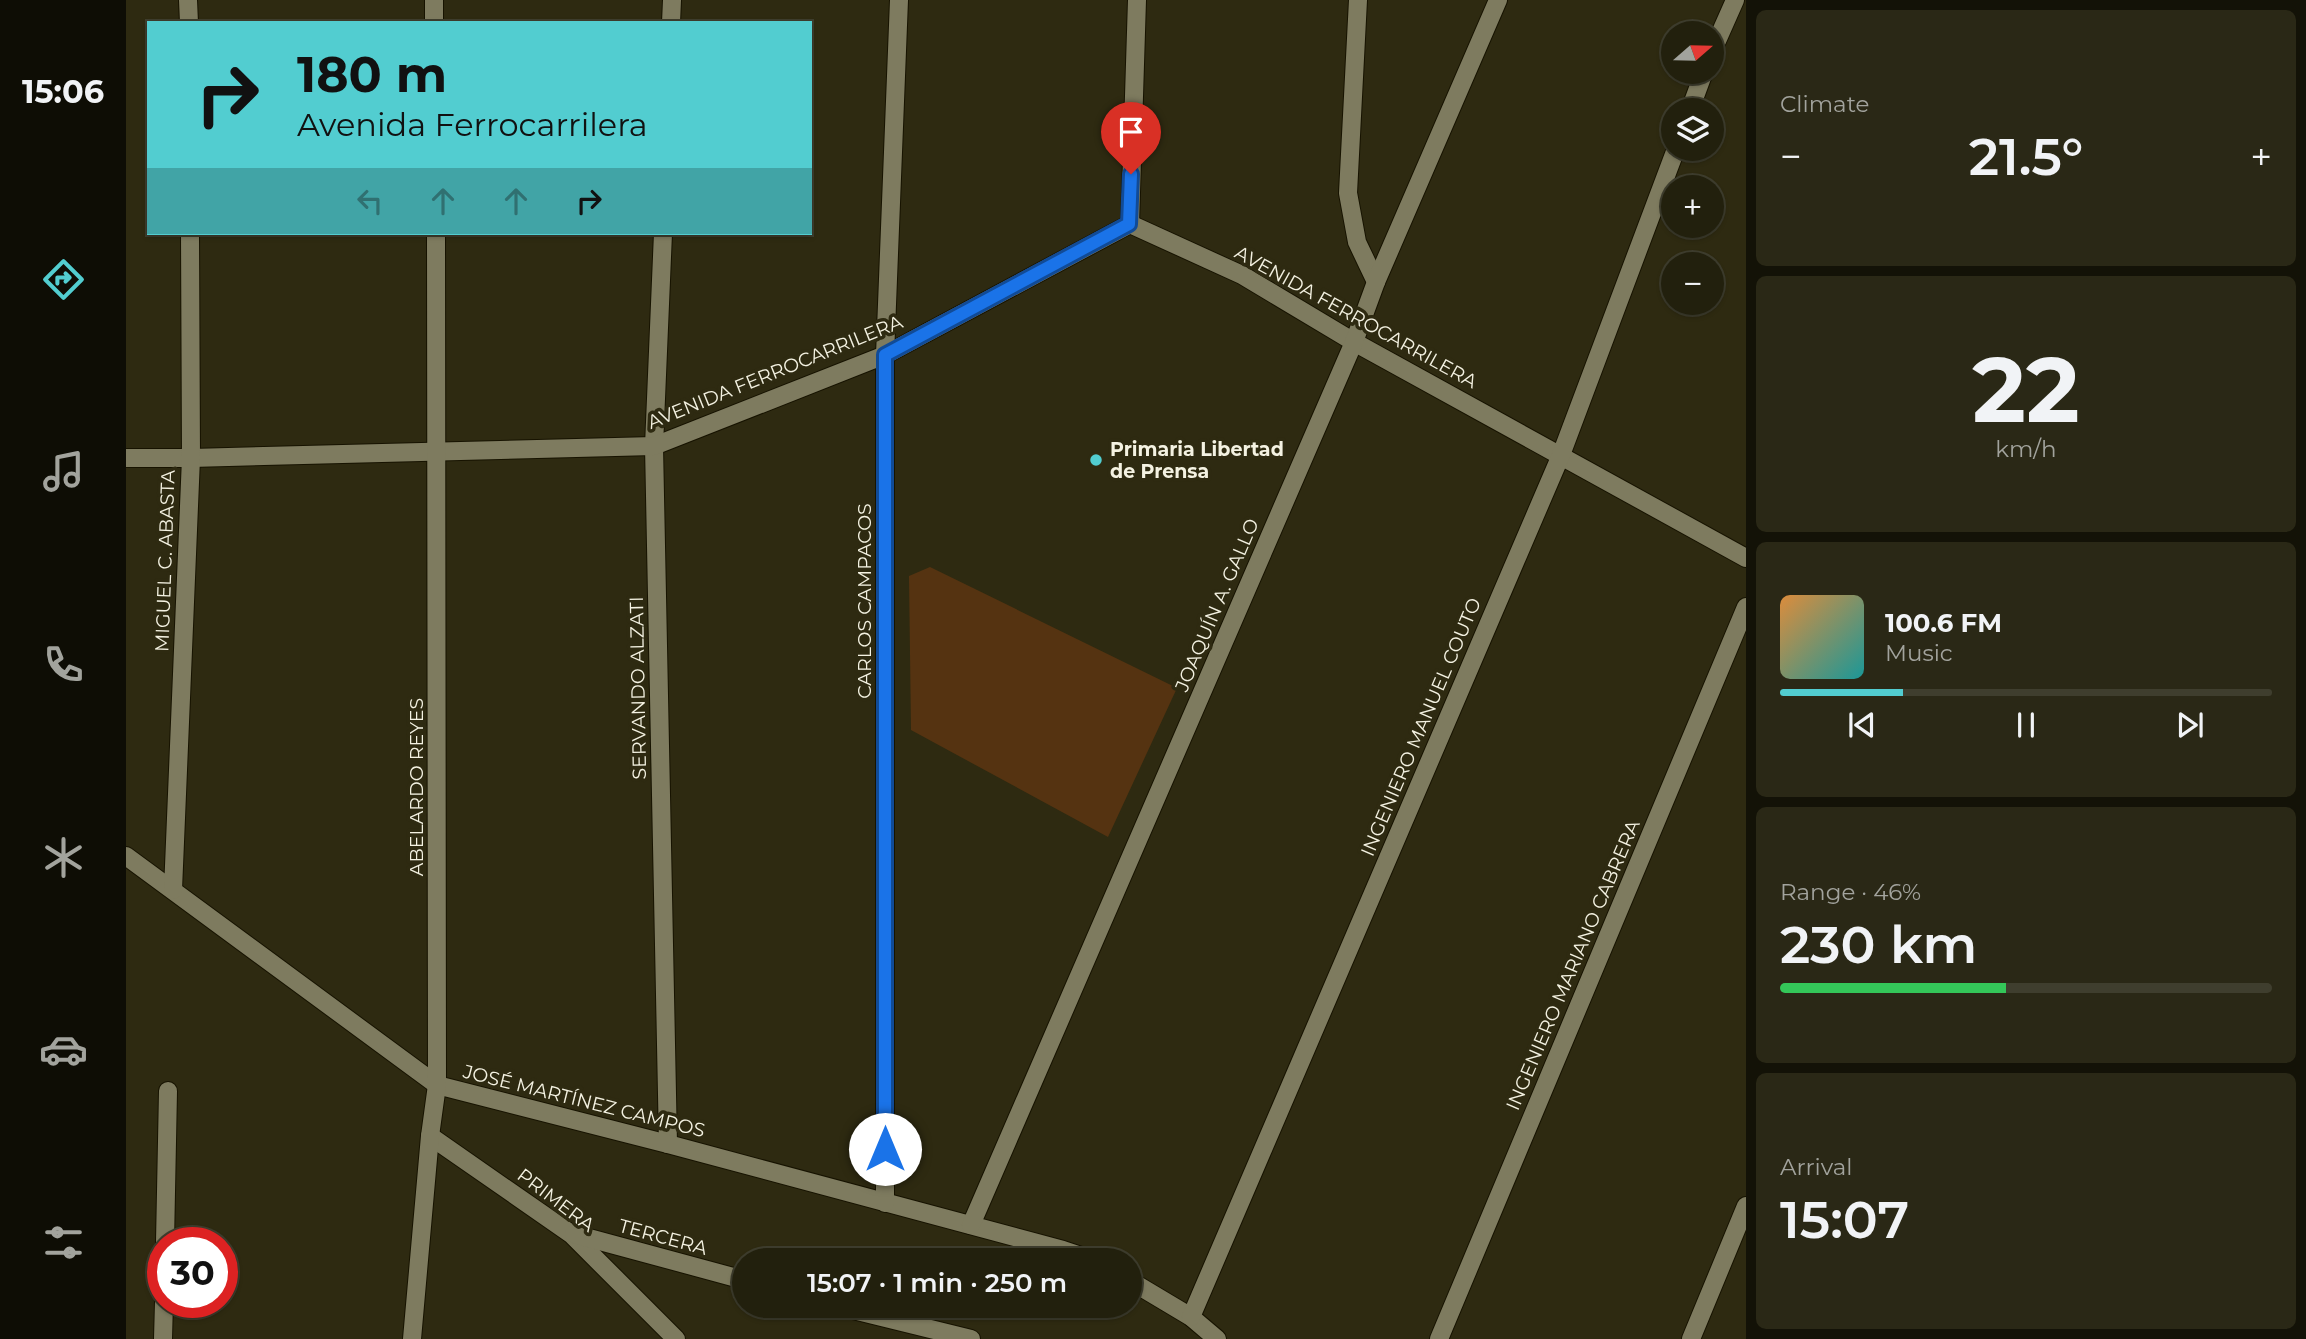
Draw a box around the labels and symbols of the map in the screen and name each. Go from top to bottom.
north arrow [1661,21,1724,84]
pin [1101,102,1161,174]
street label: AVENIDA FERROCARRILERA [1231,241,1481,393]
street label: AVENIDA FERROCARRILERA [644,310,906,434]
place label: Primaria Libertad de Prensa [1110,438,1284,483]
marker: Primaria Libertad de Prensa [1088,452,1104,468]
street label: MIGUEL C. ABASTA [150,469,180,652]
street label: CARLOS CAMPACOS [853,503,876,699]
street label: JOAQUÍN A. GALLO [1170,515,1264,696]
street label: INGENIERO MANUEL COUTO [1356,594,1486,860]
street label: SERVANDO ALZATI [625,596,651,780]
street label: ABELARDO REYES [405,698,428,876]
street label: INGENIERO MARIANO CABRERA [1501,816,1645,1114]
street label: JOSÉ MARTÍNEZ CAMPOS [460,1060,707,1142]
position arrow [848,1112,922,1186]
street label: PRIMERA [513,1163,600,1237]
street label: TERCERA [616,1214,710,1260]
speed limit sign: 30 [147,1227,238,1318]

